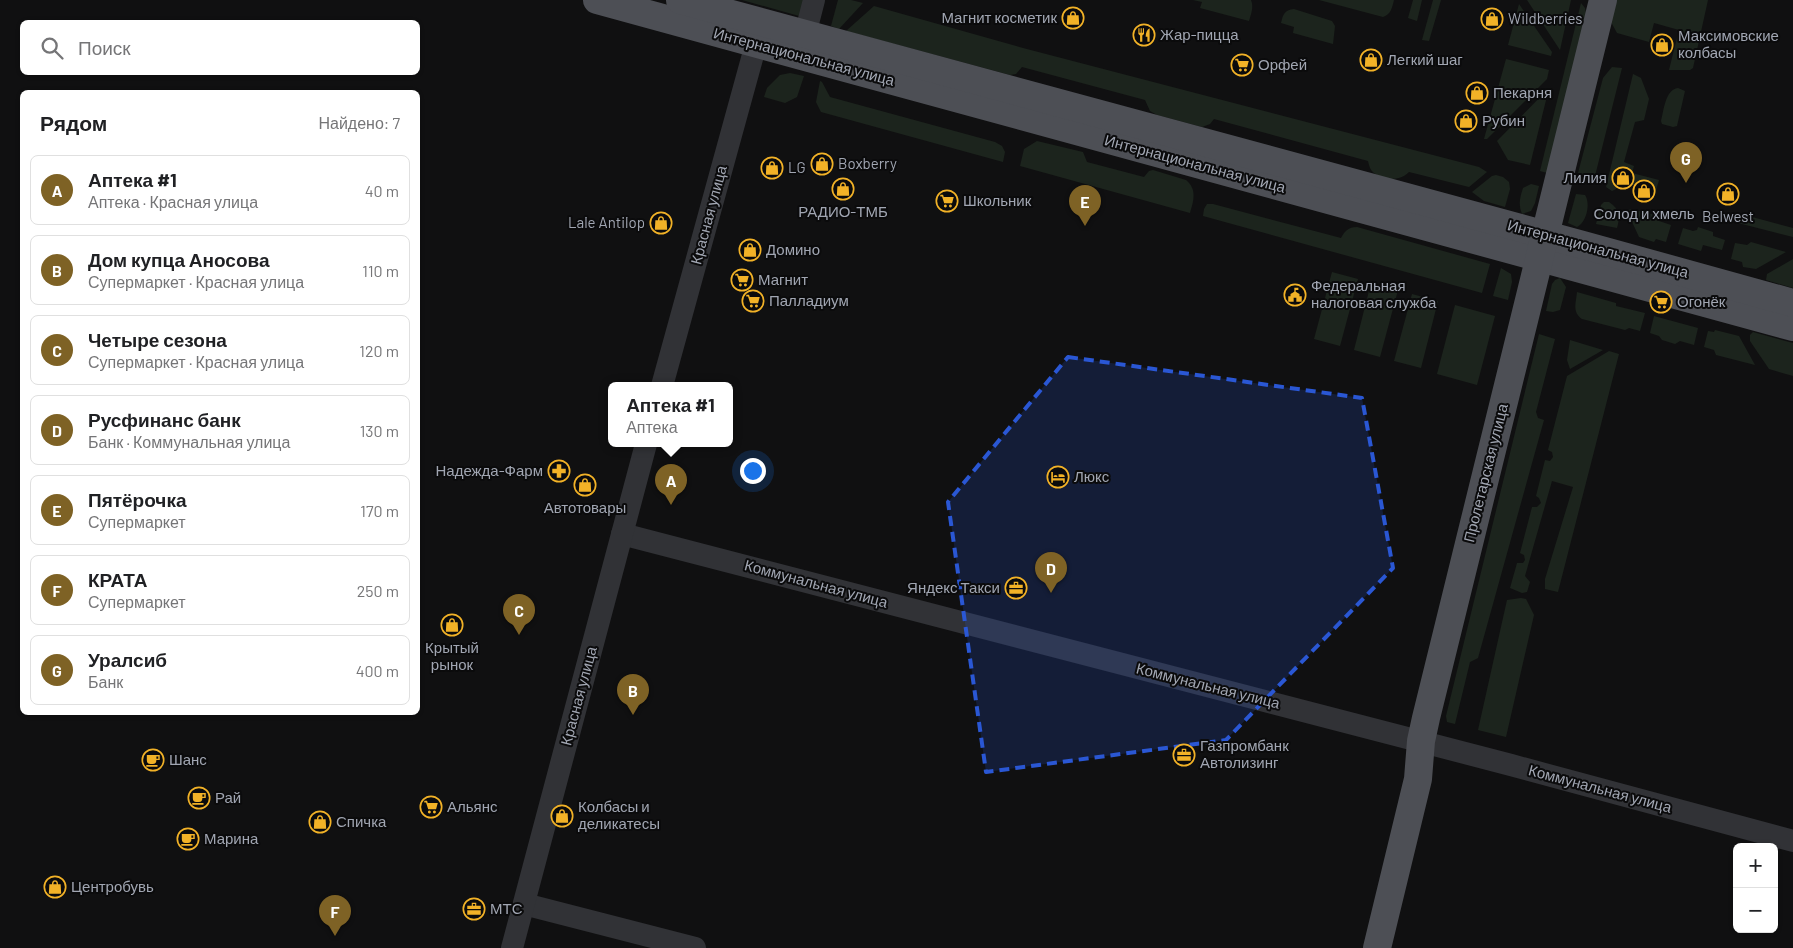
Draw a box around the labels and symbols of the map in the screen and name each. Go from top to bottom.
shop icon: Магнит косметик [1061,6,1085,30]
shop icon: Wildberries [1480,7,1504,31]
place label: Магнит косметик [941,8,1057,26]
place label: Wildberries [1508,9,1583,27]
street label: Интернациональная улица [712,23,897,89]
restaurant icon: Жар-пицца [1132,23,1156,47]
place label: Жар-пицца [1160,25,1239,43]
place label: Максимовские колбасы [1678,26,1779,61]
shop icon: Максимовские колбасы [1650,33,1674,57]
shop icon: Легкий шаг [1359,48,1383,72]
place label: Легкий шаг [1387,50,1463,68]
supermarket icon: Орфей [1230,53,1254,77]
place label: Орфей [1258,55,1307,73]
shop icon: Пекарня [1465,81,1489,105]
place label: Пекарня [1493,83,1552,101]
shop icon: Рубин [1454,109,1478,133]
place label: Рубин [1482,111,1525,129]
street label: Интернациональная улица [1103,130,1288,196]
pin: G [1670,142,1702,183]
shop icon: Boxberry [810,152,834,176]
place label: Boxberry [838,154,897,172]
shop icon: LG [760,156,784,180]
place label: LG [788,158,806,176]
street label: Красная улица [686,163,730,266]
shop icon: Лилия [1611,166,1635,190]
place label: Лилия [1564,168,1607,186]
shop icon: РАДИО-ТМБ [831,177,855,201]
shop icon: Солод и хмель [1632,179,1656,203]
shop icon: Belwest [1716,182,1740,206]
pin: E [1069,185,1101,226]
supermarket icon: Школьник [935,189,959,213]
place label: Школьник [963,191,1032,209]
place label: РАДИО-ТМБ [798,202,888,220]
place label: Солод и хмель [1593,204,1695,222]
place label: Belwest [1702,207,1754,225]
shop icon: Lale Antilop [649,211,673,235]
place label: Lale Antilop [568,213,645,231]
street label: Интернациональная улица [1506,215,1691,281]
shop icon: Домино [738,238,762,262]
place label: Домино [766,240,820,258]
supermarket icon: Магнит [730,268,754,292]
place label: Магнит [758,270,808,288]
place label: Федеральная налоговая служба [1311,276,1437,311]
public building icon: Федеральная налоговая служба [1283,283,1307,307]
supermarket icon: Палладиум [741,289,765,313]
supermarket icon: Огонёк [1649,290,1673,314]
place label: Палладиум [769,291,849,309]
place label: Огонёк [1677,292,1726,310]
street label: Пролетарская улица [1459,401,1511,544]
your location [740,458,766,484]
pharmacy icon: Надежда-Фарм [547,459,571,483]
place label: Надежда-Фарм [435,461,543,479]
pin: A [655,464,687,505]
hotel icon: Люкс [1046,465,1070,489]
place label: Люкс [1074,467,1110,485]
shop icon: Автотовары [573,473,597,497]
place label: Автотовары [544,498,626,516]
pin: D [1035,552,1067,593]
street label: Коммунальная улица [743,555,890,611]
office icon: Яндекс Такси [1004,576,1028,600]
place label: Яндекс Такси [907,578,1000,596]
pin: C [503,594,535,635]
shop icon: Крытый рынок [440,613,464,637]
place label: Крытый рынок [425,638,479,673]
street label: Красная улица [556,644,600,747]
street label: Коммунальная улица [1134,658,1283,712]
pin: B [617,674,649,715]
place label: Газпромбанк Автолизинг [1200,736,1289,771]
office icon: Газпромбанк Автолизинг [1172,743,1196,767]
cafe icon: Шанс [141,748,165,772]
place label: Шанс [169,750,207,768]
street label: Коммунальная улица [1527,760,1674,816]
cafe icon: Рай [187,786,211,810]
place label: Рай [215,788,241,806]
supermarket icon: Альянс [419,795,443,819]
place label: Альянс [447,797,498,815]
place label: Колбасы и деликатесы [578,797,660,832]
shop icon: Колбасы и деликатесы [550,804,574,828]
shop icon: Спичка [308,810,332,834]
place label: Спичка [336,812,387,830]
cafe icon: Марина [176,827,200,851]
place label: Марина [204,829,259,847]
shop icon: Центробувь [43,875,67,899]
place label: Центробувь [71,877,154,895]
pin: F [319,895,351,936]
office icon: МТС [462,897,486,921]
place label: МТС [490,899,523,917]

